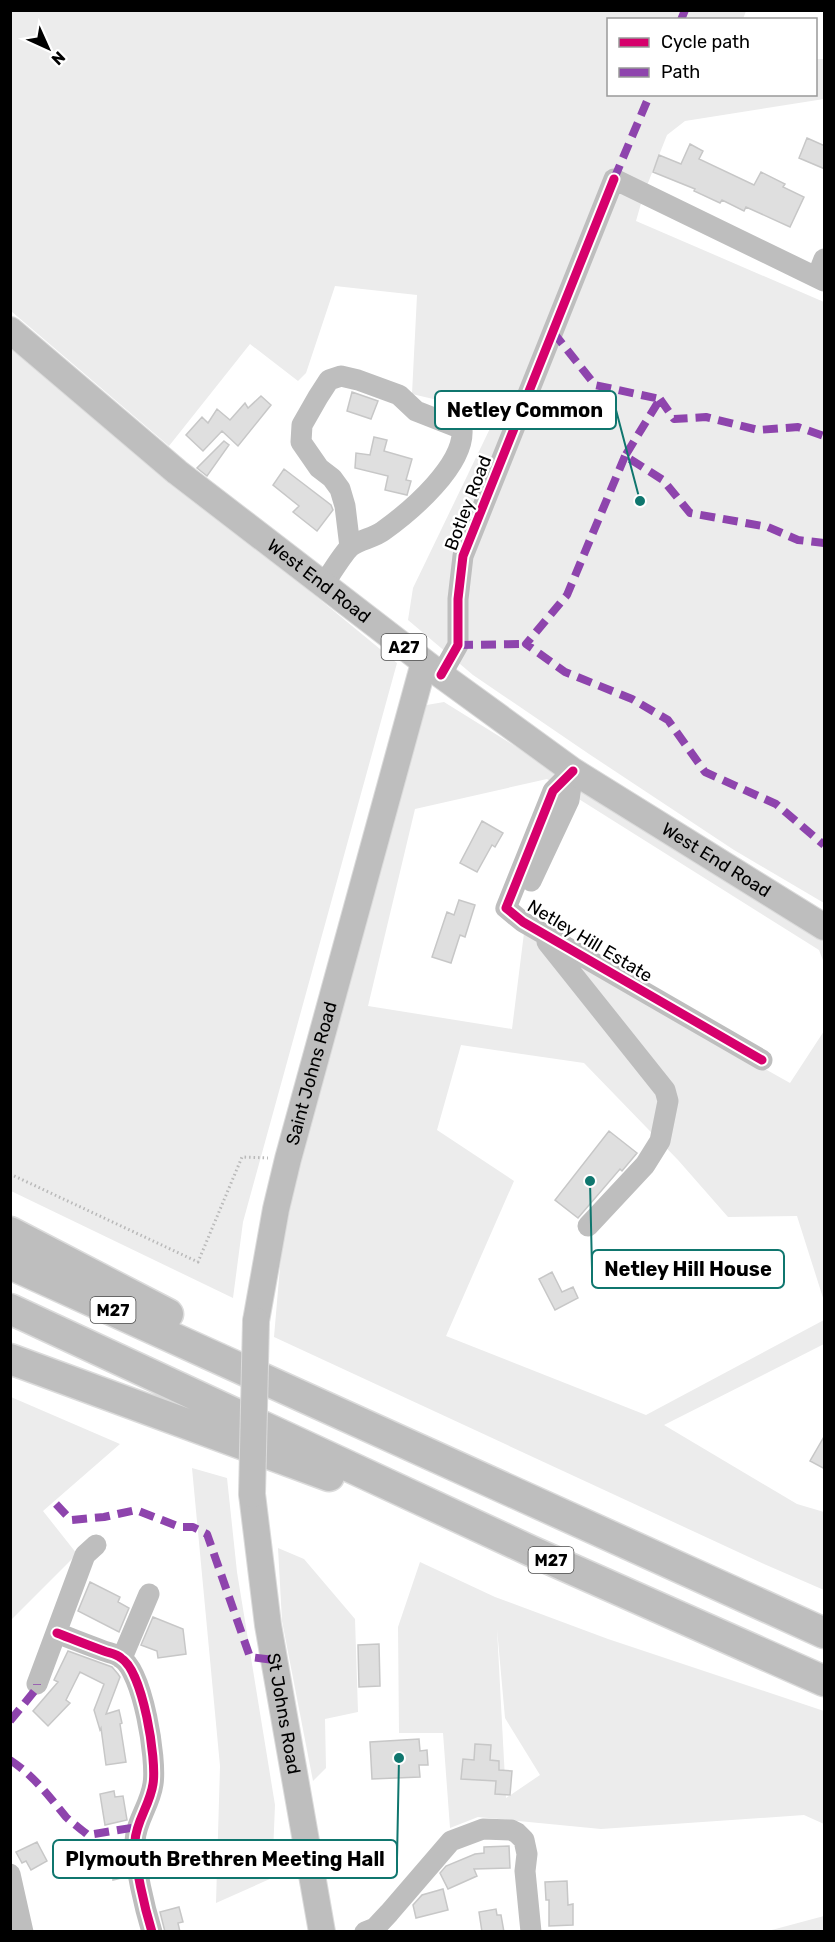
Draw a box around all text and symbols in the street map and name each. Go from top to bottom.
north arrow [18,18,78,78]
legend [607,18,817,96]
text: Cycle path [661,31,750,53]
text: N [47,47,69,69]
text: Path [661,61,700,83]
callout: Netley Common [435,391,616,429]
text: Netley Common [447,398,603,422]
street label: Botley Road [440,452,496,554]
street label: West End Road [263,534,375,628]
road number: A27 [382,634,426,660]
street label: West End Road [657,818,775,902]
street label: Netley Hill Estate [523,895,657,987]
street label: Saint Johns Road [281,999,342,1147]
callout: Netley Hill House [592,1250,784,1288]
text: Netley Hill House [604,1257,772,1281]
road number: M27 [90,1297,136,1323]
road number: M27 [528,1547,574,1573]
street label: St Johns Road [262,1651,305,1776]
callout: Plymouth Brethren Meeting Hall [53,1840,397,1878]
text: Plymouth Brethren Meeting Hall [65,1847,385,1871]

